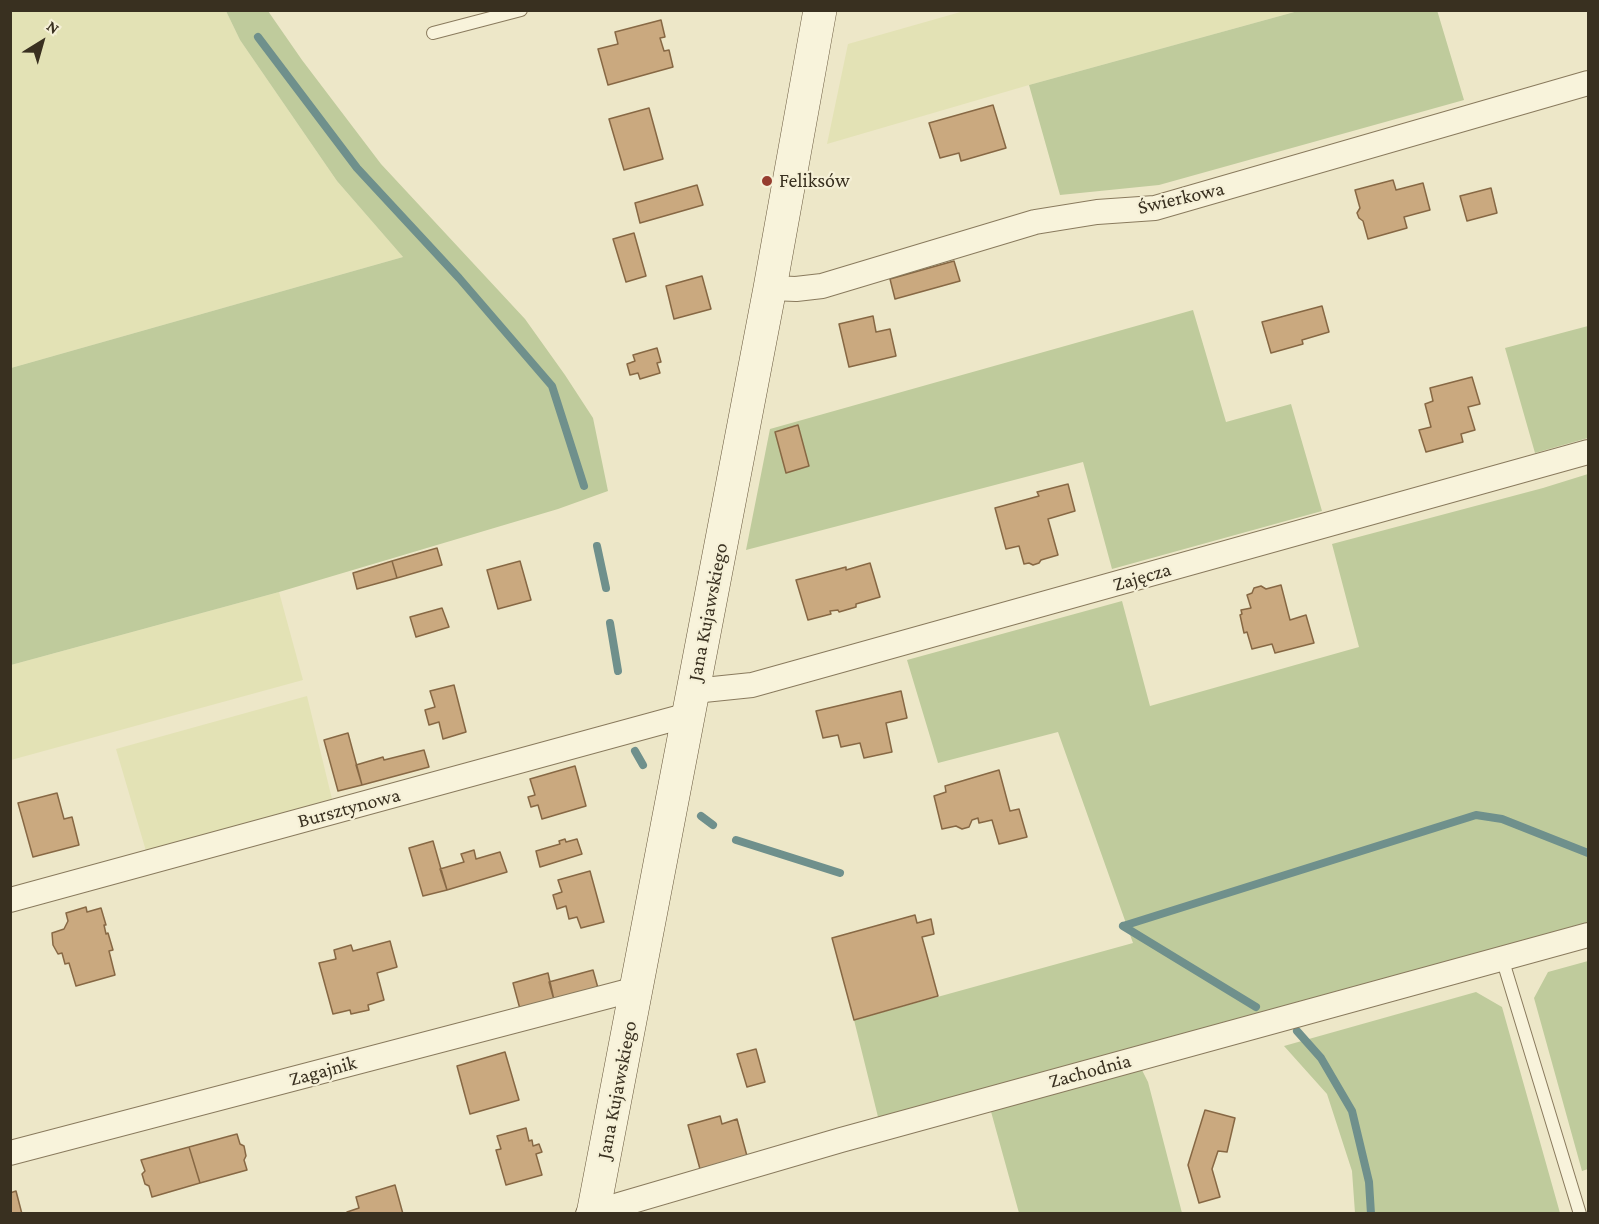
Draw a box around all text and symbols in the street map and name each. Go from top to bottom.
north arrow [12,12,72,72]
text: N [44,17,63,37]
place label: Feliksów [779,169,850,193]
marker: Feliksów [760,174,774,188]
street label: Świerkowa [1135,176,1227,220]
street label: Jana Kujawskiego [683,541,733,683]
street label: Zajęcza [1110,557,1174,597]
street label: Bursztynowa [295,783,403,833]
street label: Jana Kujawskiego [592,1019,642,1161]
street label: Zachodnia [1046,1049,1134,1093]
street label: Zagajnik [287,1050,359,1092]

